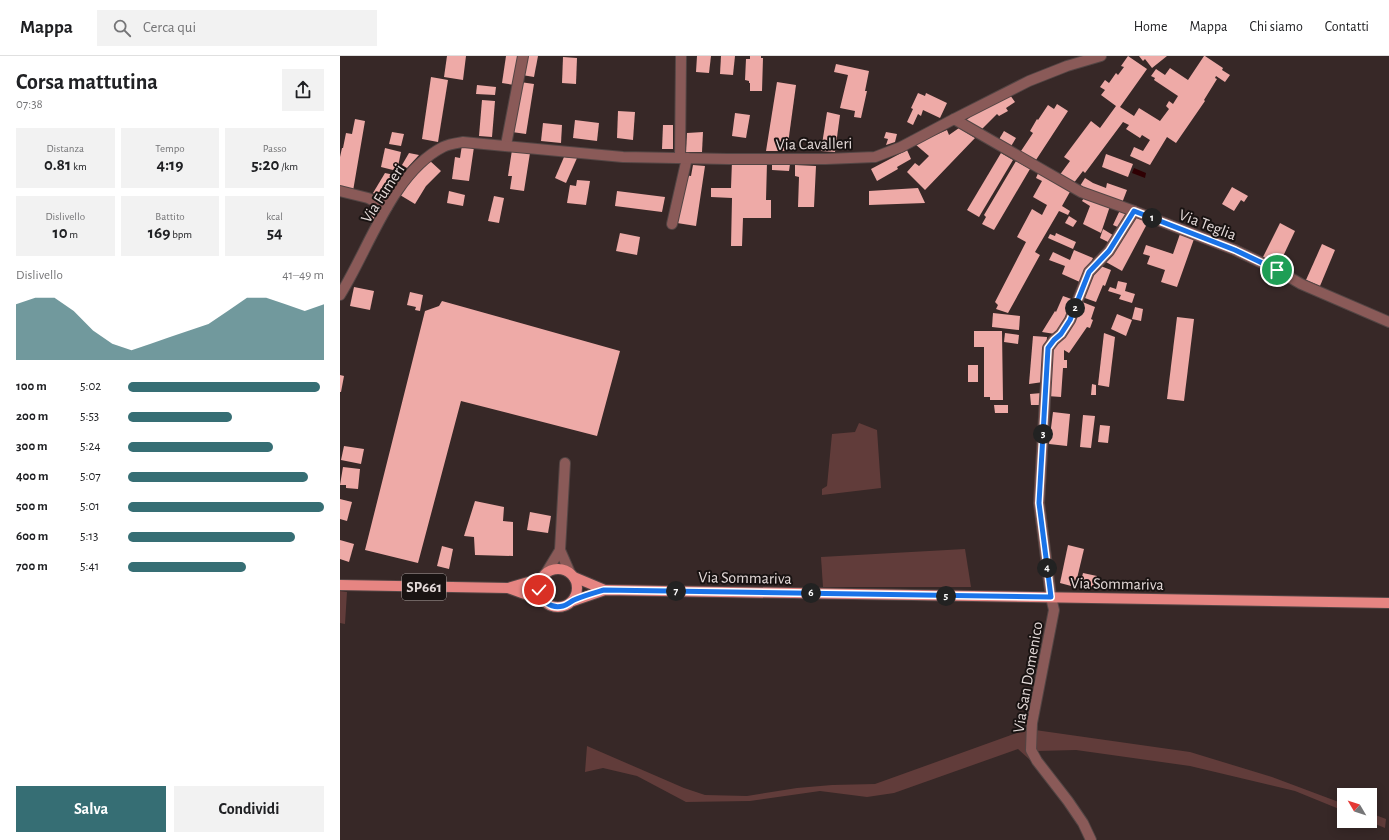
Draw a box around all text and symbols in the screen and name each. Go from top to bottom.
search box [97,10,377,46]
icon: search [111,17,133,39]
text: Mappa [20,18,73,37]
text: Cerca qui [143,20,196,35]
text: Home [1134,20,1167,34]
text: Mappa [1189,20,1228,34]
text: Chi siamo [1250,20,1303,34]
text: Contatti [1325,20,1369,34]
button: share [282,69,324,111]
text: Corsa mattutina [16,71,158,93]
text: 07:38 [16,98,43,111]
street label: Via Cavalleri [776,135,852,153]
text: Distanza [47,143,84,154]
text: Tempo [155,143,185,154]
text: Passo [263,143,287,154]
text: 0.81 [44,156,71,173]
text: 4:19 [157,156,183,173]
text: 5:20 [251,156,279,173]
text: km [71,161,87,172]
text: /km [279,161,298,172]
street label: Via Fumeri [358,161,408,226]
street label: Via Teglia [1177,207,1238,243]
pin: 1 [1142,208,1162,228]
text: Dislivello [46,211,85,222]
text: Battito [155,211,185,222]
text: kcal [266,211,283,222]
text: 1 [1150,212,1154,223]
text: 10 [53,224,68,241]
text: 169 [148,224,170,241]
text: 54 [267,224,283,241]
text: m [68,229,78,240]
text: bpm [170,229,192,240]
pin [1260,253,1294,287]
icon: arrive [1266,259,1288,281]
text: Dislivello [16,269,63,282]
text: 41–49 m [282,269,324,282]
pin: 2 [1065,298,1085,318]
text: 2 [1072,302,1078,313]
text: 100 m [16,380,47,393]
text: 5:02 [80,380,101,393]
text: 200 m [16,410,48,423]
text: 5:53 [80,410,99,423]
pin: 3 [1033,424,1053,444]
text: 3 [1041,428,1045,439]
text: 300 m [16,440,48,453]
text: 5:24 [80,440,101,453]
text: 400 m [16,470,49,483]
text: 5:07 [80,470,101,483]
text: 500 m [16,500,48,513]
text: 5:01 [80,500,100,513]
text: 600 m [16,530,48,543]
text: 5:13 [80,530,98,543]
pin: 4 [1037,558,1057,578]
text: 700 m [16,560,48,573]
text: 5:41 [80,560,99,573]
text: 4 [1044,562,1050,573]
street label: Via Sommariva [698,569,792,587]
pin [522,573,556,607]
road number: SP661 [402,574,446,600]
street label: Via Sommariva [1070,575,1164,593]
icon: check [528,579,550,601]
pin: 7 [666,581,686,601]
pin: 6 [801,583,821,603]
text: 7 [674,585,678,596]
pin: 5 [936,586,956,606]
text: 6 [808,587,814,598]
text: 5 [944,590,948,601]
street label: Via San Domenico [1010,620,1046,734]
button: Salva [16,786,166,832]
button: Condividi [174,786,324,832]
north arrow [1337,788,1377,828]
map controls [1337,788,1377,828]

